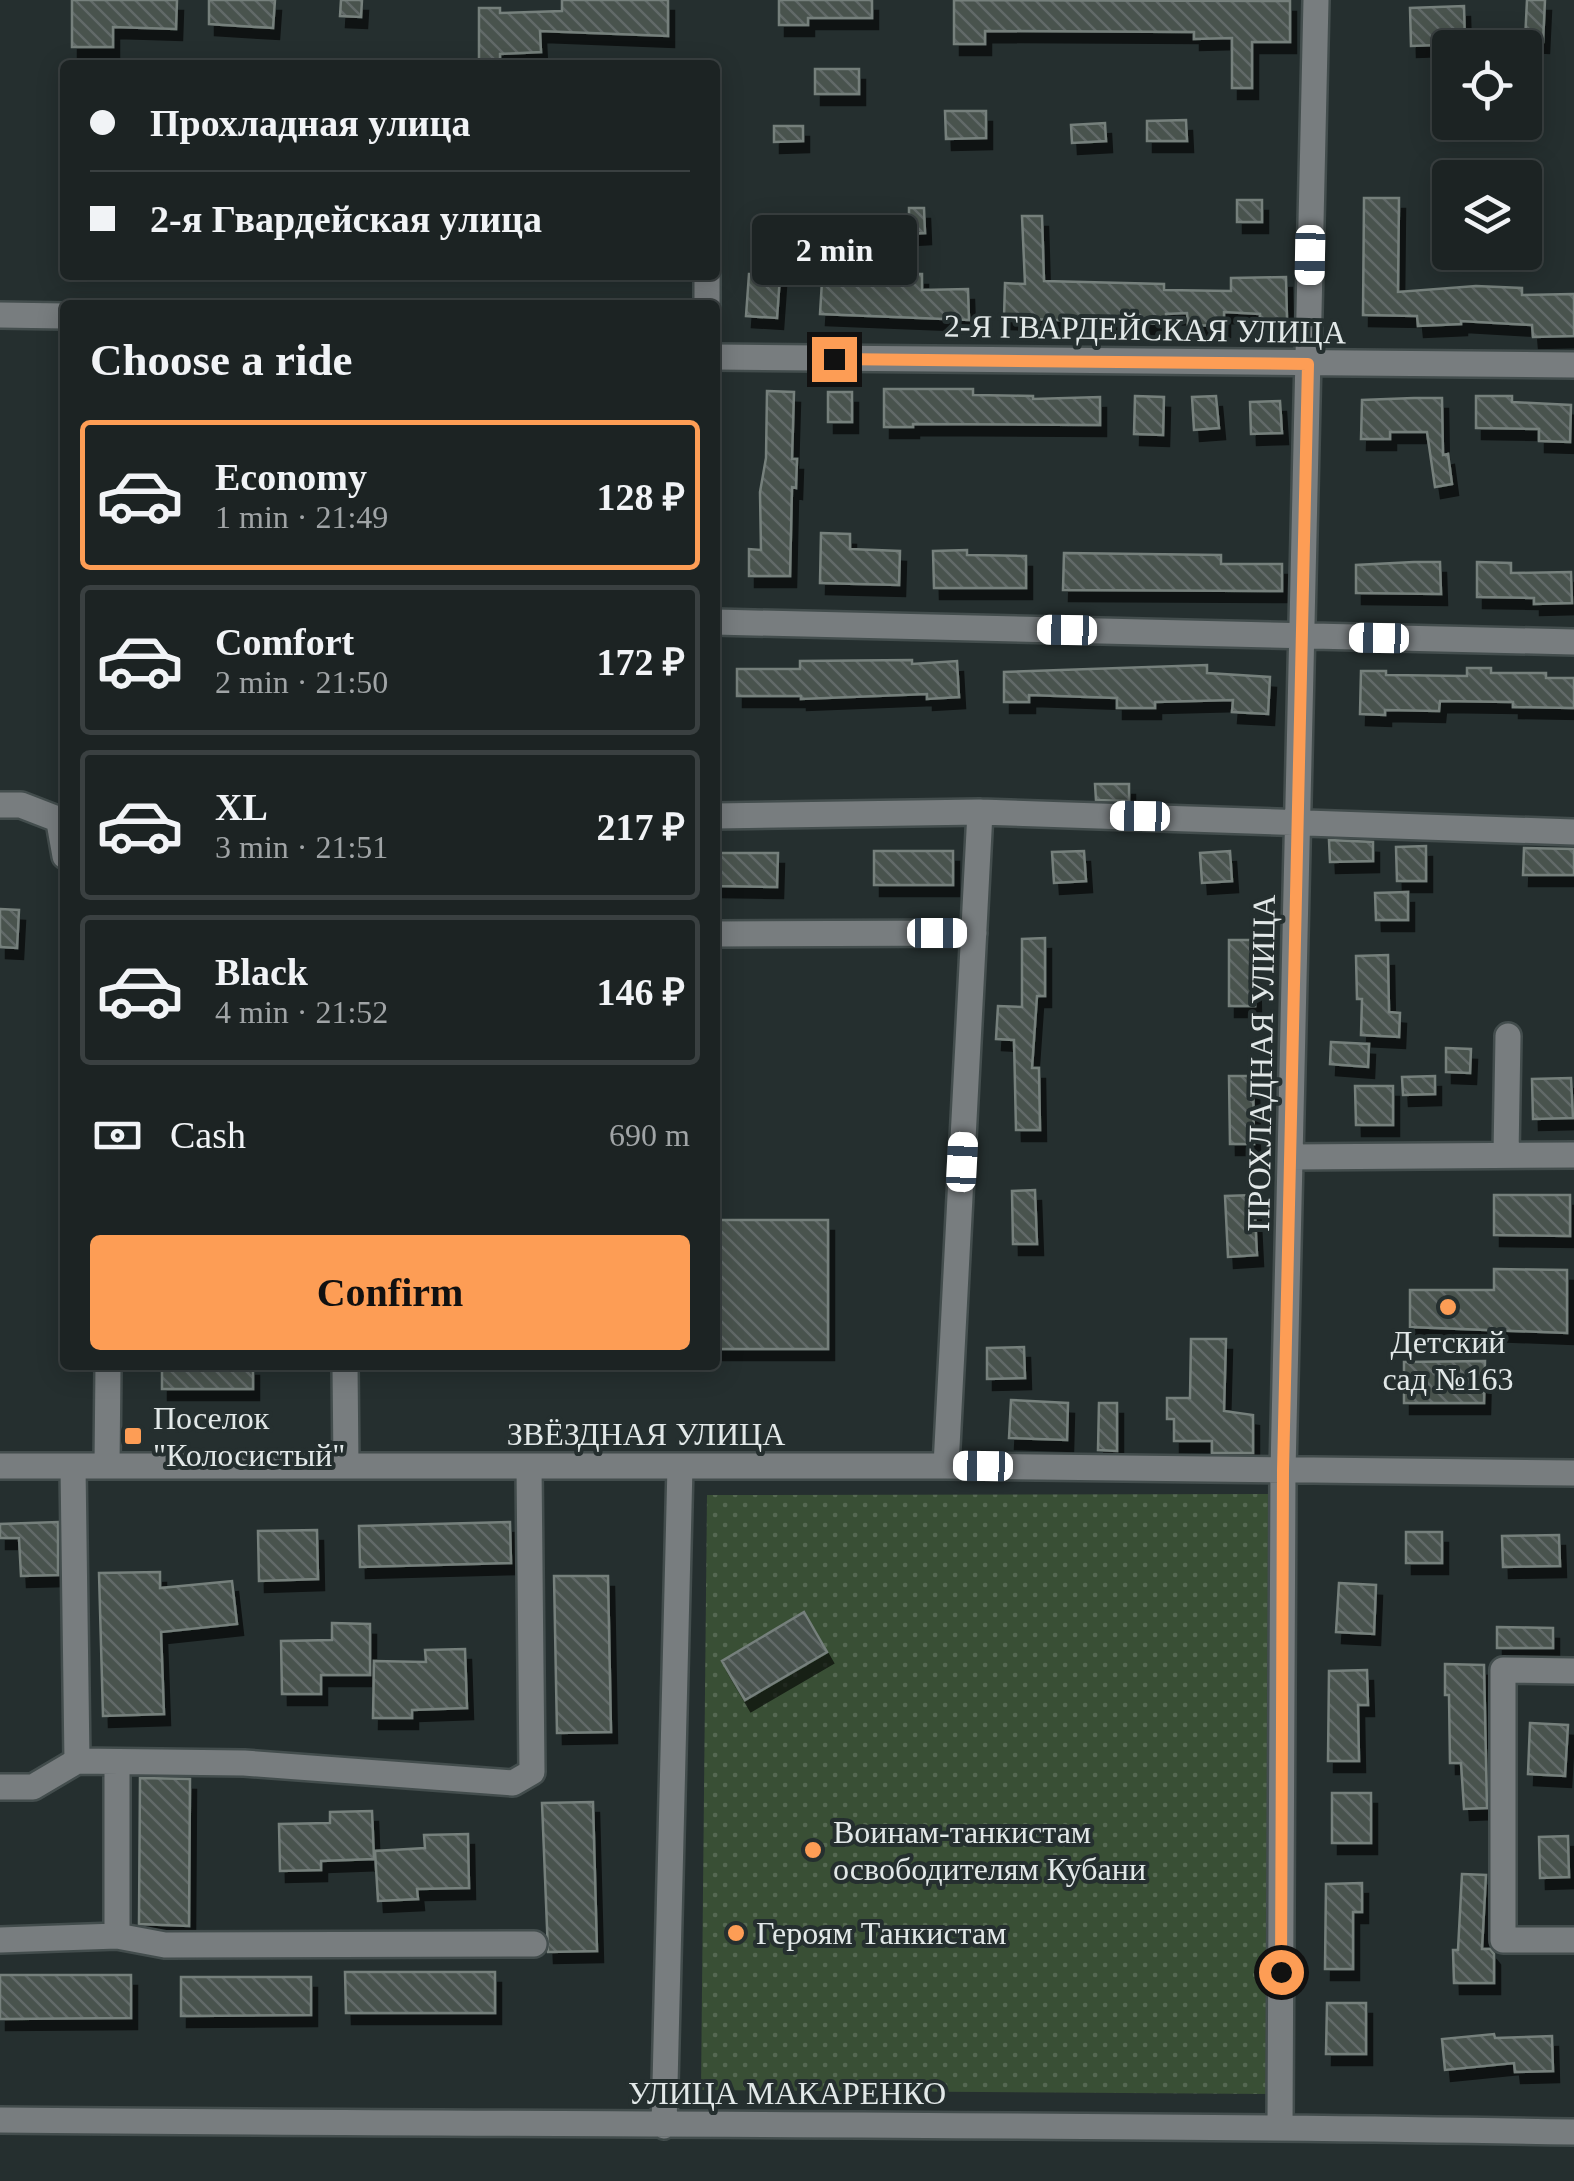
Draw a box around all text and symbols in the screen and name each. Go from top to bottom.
map controls [1432,30,1542,270]
button: locate [1432,30,1542,140]
text: Прохладная улица [150,102,470,144]
button: layers [1432,160,1542,270]
text: 2-я Гвардейская улица [150,198,542,240]
callout: 2 min [752,214,916,284]
car [1294,225,1326,285]
text: 2 min [796,232,873,268]
street label: 2-Я ГВАРДЕЙСКАЯ УЛИЦА [944,307,1346,351]
text: Choose a ride [90,335,353,385]
route end [812,337,857,382]
icon: car [95,450,185,540]
text: Economy [215,456,367,498]
text: 128 ₽ [596,476,685,518]
text: 1 min · 21:49 [215,499,388,535]
car [1037,614,1097,646]
icon: car [95,615,185,705]
text: Comfort [215,621,354,663]
car [1349,622,1409,654]
text: 172 ₽ [596,641,685,683]
text: 2 min · 21:50 [215,664,388,700]
icon: car [95,780,185,870]
text: XL [215,786,268,828]
car [1110,800,1170,832]
text: 217 ₽ [596,806,685,848]
text: 3 min · 21:51 [215,829,388,865]
street label: ПРОХЛАДНАЯ УЛИЦА [1240,894,1282,1232]
car [907,918,967,948]
icon: car [95,945,185,1035]
text: Black [215,951,308,993]
text: 146 ₽ [596,971,685,1013]
text: 4 min · 21:52 [215,994,388,1030]
icon: cash [90,1108,145,1163]
text: Cash [170,1114,246,1156]
text: 690 m [609,1117,690,1153]
car [945,1131,979,1193]
button: Confirm [90,1235,690,1350]
marker: Детский cад №163 [1437,1296,1459,1318]
place label: Детский cад №163 [1382,1324,1514,1397]
place label: Поселок "Колосистый" [153,1400,345,1473]
street label: ЗВЁЗДНАЯ УЛИЦА [507,1416,785,1452]
marker: Поселок "Колосистый" [122,1425,144,1447]
car [953,1450,1013,1482]
place label: Воинам-танкистам освободителям Кубани [833,1814,1146,1887]
marker: Воинам-танкистам освободителям Кубани [802,1839,824,1861]
place label: Героям Танкистам [756,1915,1006,1951]
marker: Героям Танкистам [725,1922,747,1944]
route start [1259,1950,1304,1995]
street label: УЛИЦА МАКАРЕНКО [628,2075,946,2111]

